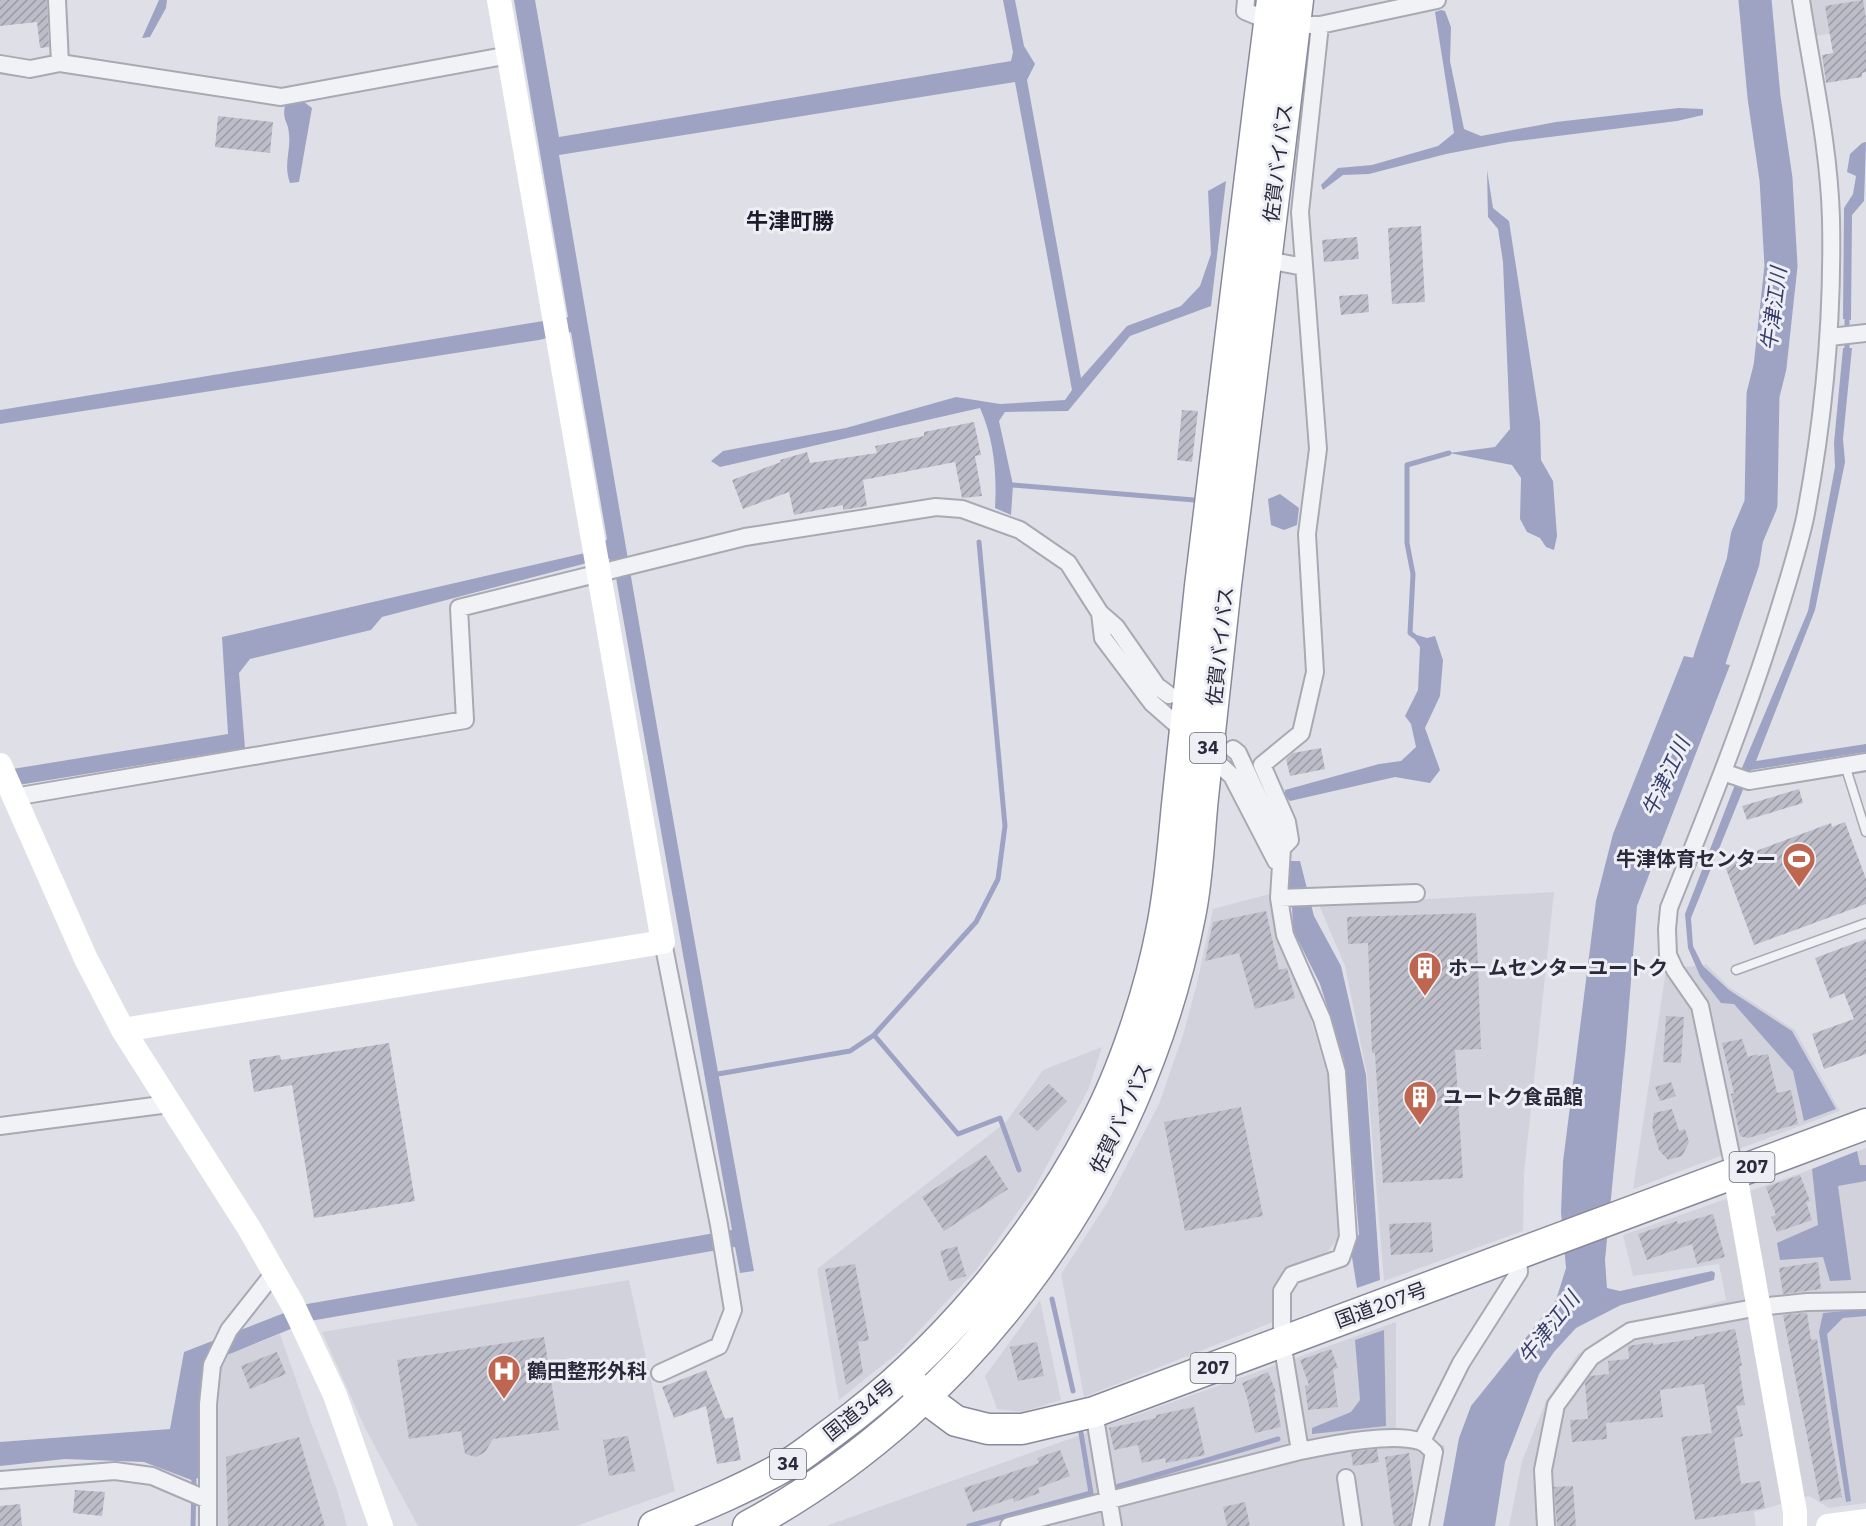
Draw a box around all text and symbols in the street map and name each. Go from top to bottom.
street label: 佐賀バイパス [1257,102,1298,224]
district label: 牛津町勝 [746,206,834,235]
water label: 牛津江川 [1754,264,1792,352]
street label: 佐賀バイパス [1200,585,1239,707]
water label: 牛津江川 [1635,731,1696,821]
road number: 34 [1190,733,1226,763]
sports icon: 牛津体育センター [1781,841,1817,888]
place label: 牛津体育センター [1616,845,1776,872]
building icon: ホ－ムセンターユートク [1407,950,1443,997]
place label: ホ－ムセンターユートク [1448,954,1668,981]
street label: 佐賀バイパス [1083,1058,1158,1178]
building icon: ユートク食品館 [1402,1079,1438,1126]
place label: ユートク食品館 [1443,1083,1583,1110]
road number: 207 [1730,1152,1774,1182]
street label: 国道207号 [1331,1275,1431,1334]
water label: 牛津江川 [1511,1284,1586,1369]
hospital icon: 鶴田整形外科 [486,1353,522,1400]
road number: 207 [1190,1353,1236,1383]
place label: 鶴田整形外科 [527,1357,647,1384]
street label: 国道34号 [818,1373,900,1447]
road number: 34 [770,1449,806,1479]

